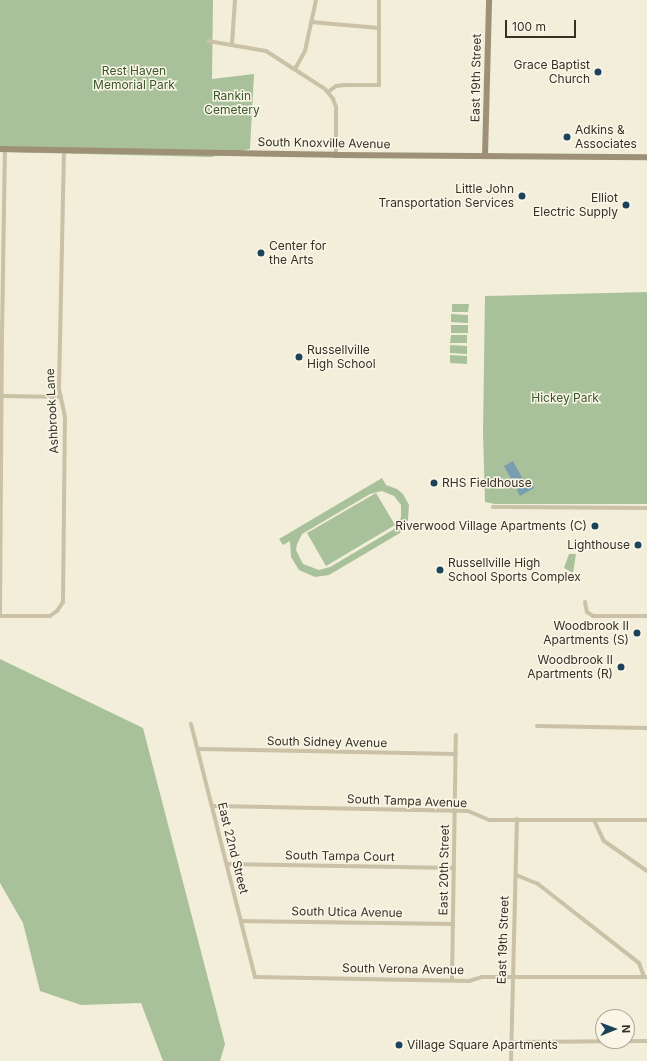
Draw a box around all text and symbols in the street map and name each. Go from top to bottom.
scale bar [507,12,578,38]
text: 100 m [512,19,546,34]
street label: East 19th Street [468,34,484,122]
place label: Grace Baptist Church [514,58,590,86]
park label: Rest Haven Memorial Park [93,64,175,92]
marker: Grace Baptist Church [593,67,603,77]
park label: Rankin Cemetery [204,89,260,117]
place label: Adkins & Associates [575,123,637,151]
marker: Adkins & Associates [562,132,572,142]
street label: South Knoxville Avenue [257,135,391,151]
place label: Little John Transportation Services [379,182,514,210]
marker: Little John Transportation Services [517,191,527,201]
place label: Elliot Electric Supply [533,191,618,219]
marker: Elliot Electric Supply [621,200,631,210]
place label: Center for the Arts [269,239,326,267]
marker: Center for the Arts [256,248,266,258]
place label: Russellville High School [307,343,376,371]
marker: Russellville High School [294,352,304,362]
street label: Ashbrook Lane [43,368,61,454]
park label: Hickey Park [531,391,599,405]
place label: RHS Fieldhouse [442,476,532,490]
marker: RHS Fieldhouse [429,478,439,488]
place label: Riverwood Village Apartments (C) [395,519,587,533]
marker: Riverwood Village Apartments (C) [590,521,600,531]
place label: Lighthouse [567,538,630,552]
marker: Lighthouse [633,540,643,550]
place label: Russellville High School Sports Complex [448,556,581,584]
marker: Russellville High School Sports Complex [435,565,445,575]
place label: Woodbrook II Apartments (S) [543,619,629,647]
marker: Woodbrook II Apartments (S) [632,628,642,638]
place label: Woodbrook II Apartments (R) [527,653,613,681]
marker: Woodbrook II Apartments (R) [616,662,626,672]
street label: South Sidney Avenue [267,734,387,750]
street label: South Tampa Avenue [347,792,467,810]
street label: East 22nd Street [215,801,251,895]
street label: East 20th Street [436,824,452,916]
street label: South Tampa Court [285,848,395,864]
street label: East 19th Street [494,896,512,984]
street label: South Utica Avenue [291,904,403,920]
street label: South Verona Avenue [342,961,464,977]
north arrow [595,1009,635,1049]
text: N [619,1024,633,1033]
place label: Village Square Apartments [407,1038,558,1052]
marker: Village Square Apartments [394,1040,404,1050]

